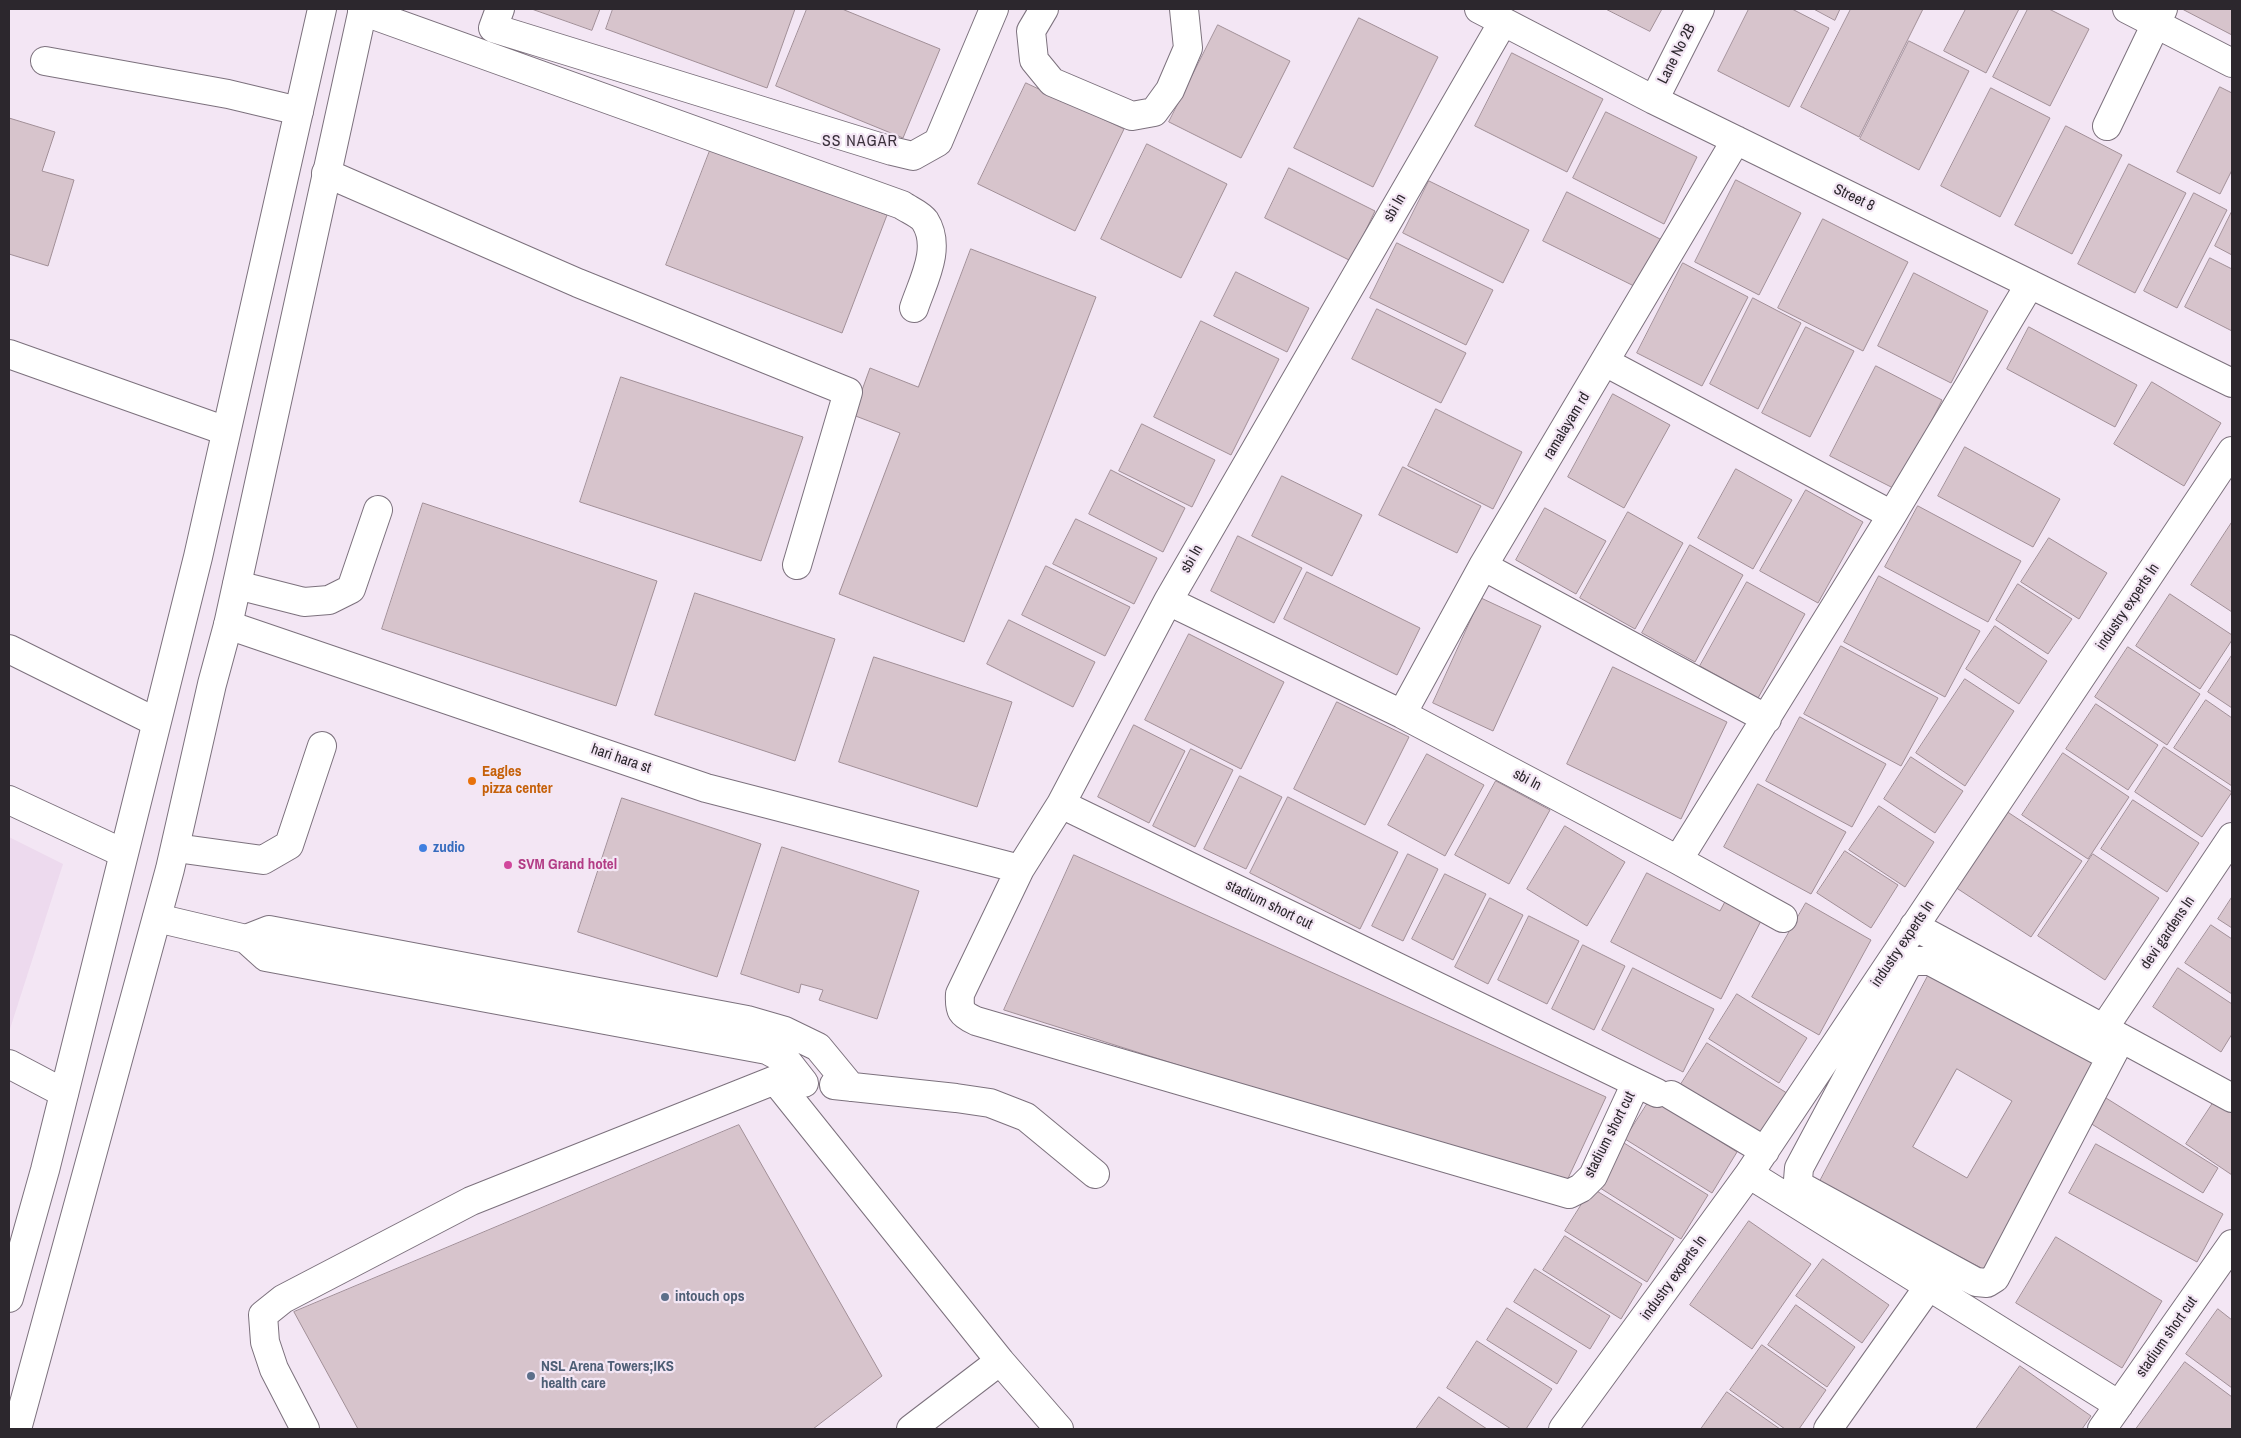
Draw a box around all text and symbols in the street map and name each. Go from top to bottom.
street label: Lane No 2B [1654,21,1700,87]
district label: SS NAGAR [821,132,899,152]
street label: Street 8 [1831,180,1877,216]
street label: sbi ln [1380,191,1410,225]
street label: ramalayam rd [1540,389,1594,463]
street label: sbi ln [1177,542,1207,576]
street label: industry experts ln [2092,560,2164,654]
street label: hari hara st [589,740,653,778]
place label: Eagles pizza center [482,763,552,798]
street label: sbi ln [1510,765,1544,795]
marker: Eagles pizza center [466,775,478,787]
place label: zudio [433,839,465,857]
marker: zudio [417,842,429,854]
place label: SVM Grand hotel [518,856,617,874]
marker: SVM Grand hotel [502,859,514,871]
street label: stadium short cut [1223,876,1315,934]
street label: devi gardens ln [2137,893,2199,973]
street label: industry experts ln [1867,897,1939,991]
street label: stadium short cut [1581,1089,1639,1181]
street label: industry experts ln [1637,1232,1711,1324]
place label: intouch ops [675,1288,745,1306]
marker: intouch ops [659,1291,671,1303]
street label: stadium short cut [2133,1293,2201,1381]
place label: NSL Arena Towers;IKS health care [541,1358,674,1393]
marker: NSL Arena Towers;IKS health care [525,1370,537,1382]

